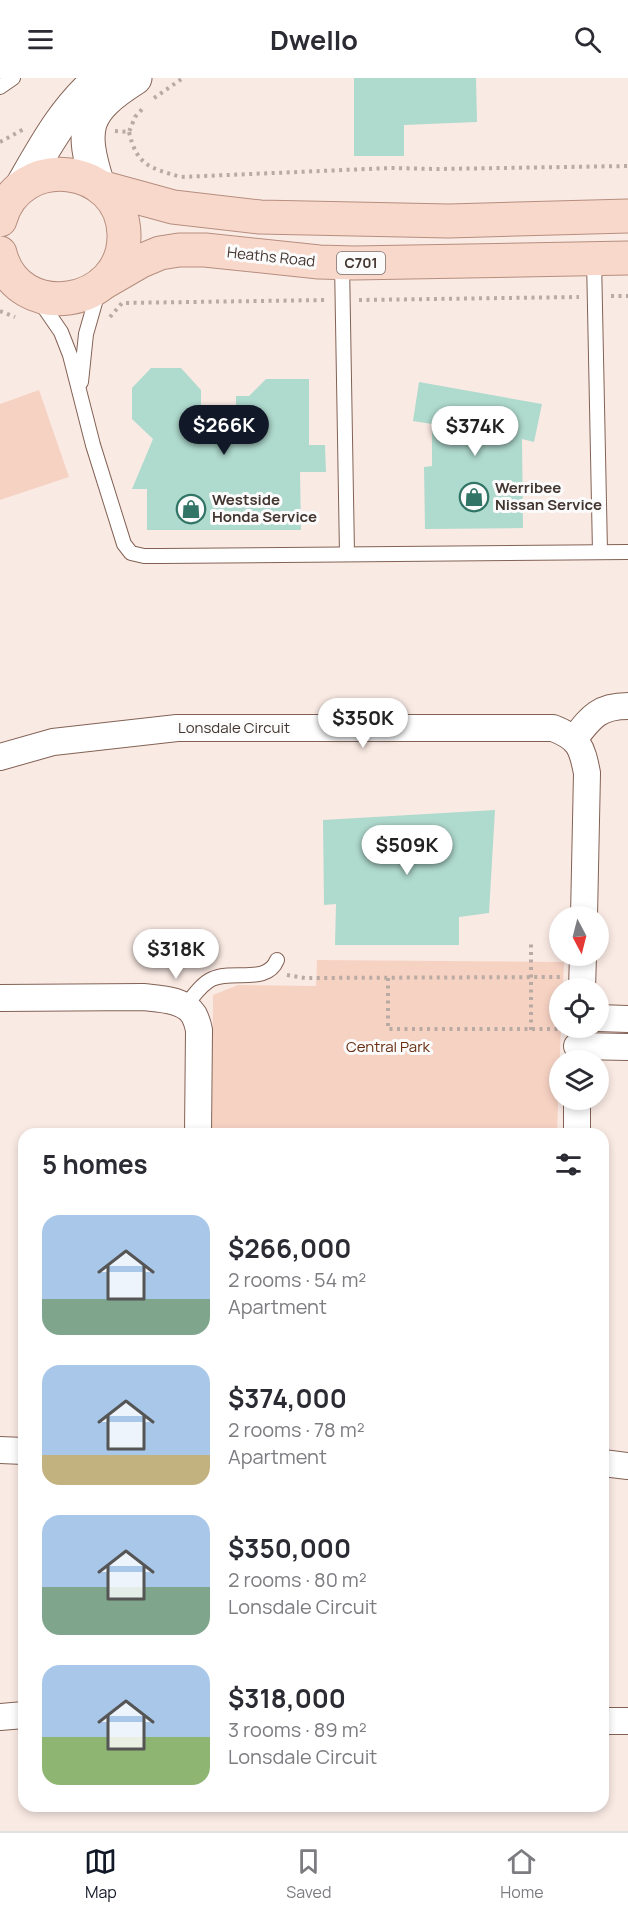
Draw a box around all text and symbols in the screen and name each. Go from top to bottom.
text: Dwello [270,21,358,58]
icon: menu [24,23,57,56]
icon: search [571,23,604,56]
street label: Heaths Road [226,241,316,272]
road number: C701 [337,252,385,274]
pin: $266K [182,405,266,456]
pin: $374K [433,406,517,457]
text: $266K [193,411,255,438]
text: $374K [445,412,505,439]
place label: Werribee Nissan Service [495,477,602,515]
shop icon: Werribee Nissan Service [458,481,490,513]
place label: Westside Honda Service [212,489,317,527]
shop icon: Westside Honda Service [175,493,207,525]
pin: $350K [321,698,405,749]
text: $350K [332,704,394,731]
street label: Lonsdale Circuit [178,717,290,738]
pin: $509K [365,825,449,876]
text: $509K [376,831,438,858]
north arrow [549,906,609,966]
map controls [549,906,609,1110]
pin: $318K [134,929,218,980]
text: $318K [147,935,205,962]
button: locate [549,978,609,1038]
park label: Central Park [346,1036,431,1057]
button: layers [549,1050,609,1110]
text: 5 homes [42,1146,148,1182]
icon: filters [552,1148,585,1181]
text: $266,000 [228,1230,351,1266]
icon: home [90,1239,162,1311]
text: 2 rooms · 54 m² [228,1266,366,1293]
text: Apartment [228,1293,327,1320]
text: $374,000 [228,1380,347,1416]
icon: home [90,1389,162,1461]
text: 2 rooms · 78 m² [228,1416,365,1443]
text: Apartment [228,1443,327,1470]
text: $350,000 [228,1530,351,1566]
icon: home [90,1539,162,1611]
text: 2 rooms · 80 m² [228,1566,367,1593]
text: Lonsdale Circuit [228,1593,377,1620]
text: $318,000 [228,1680,346,1716]
icon: home [90,1689,162,1761]
text: 3 rooms · 89 m² [228,1716,367,1743]
text: Lonsdale Circuit [228,1743,377,1770]
tab: Map [84,1845,117,1903]
tab: Saved [286,1845,331,1903]
tab: Home [500,1845,544,1903]

